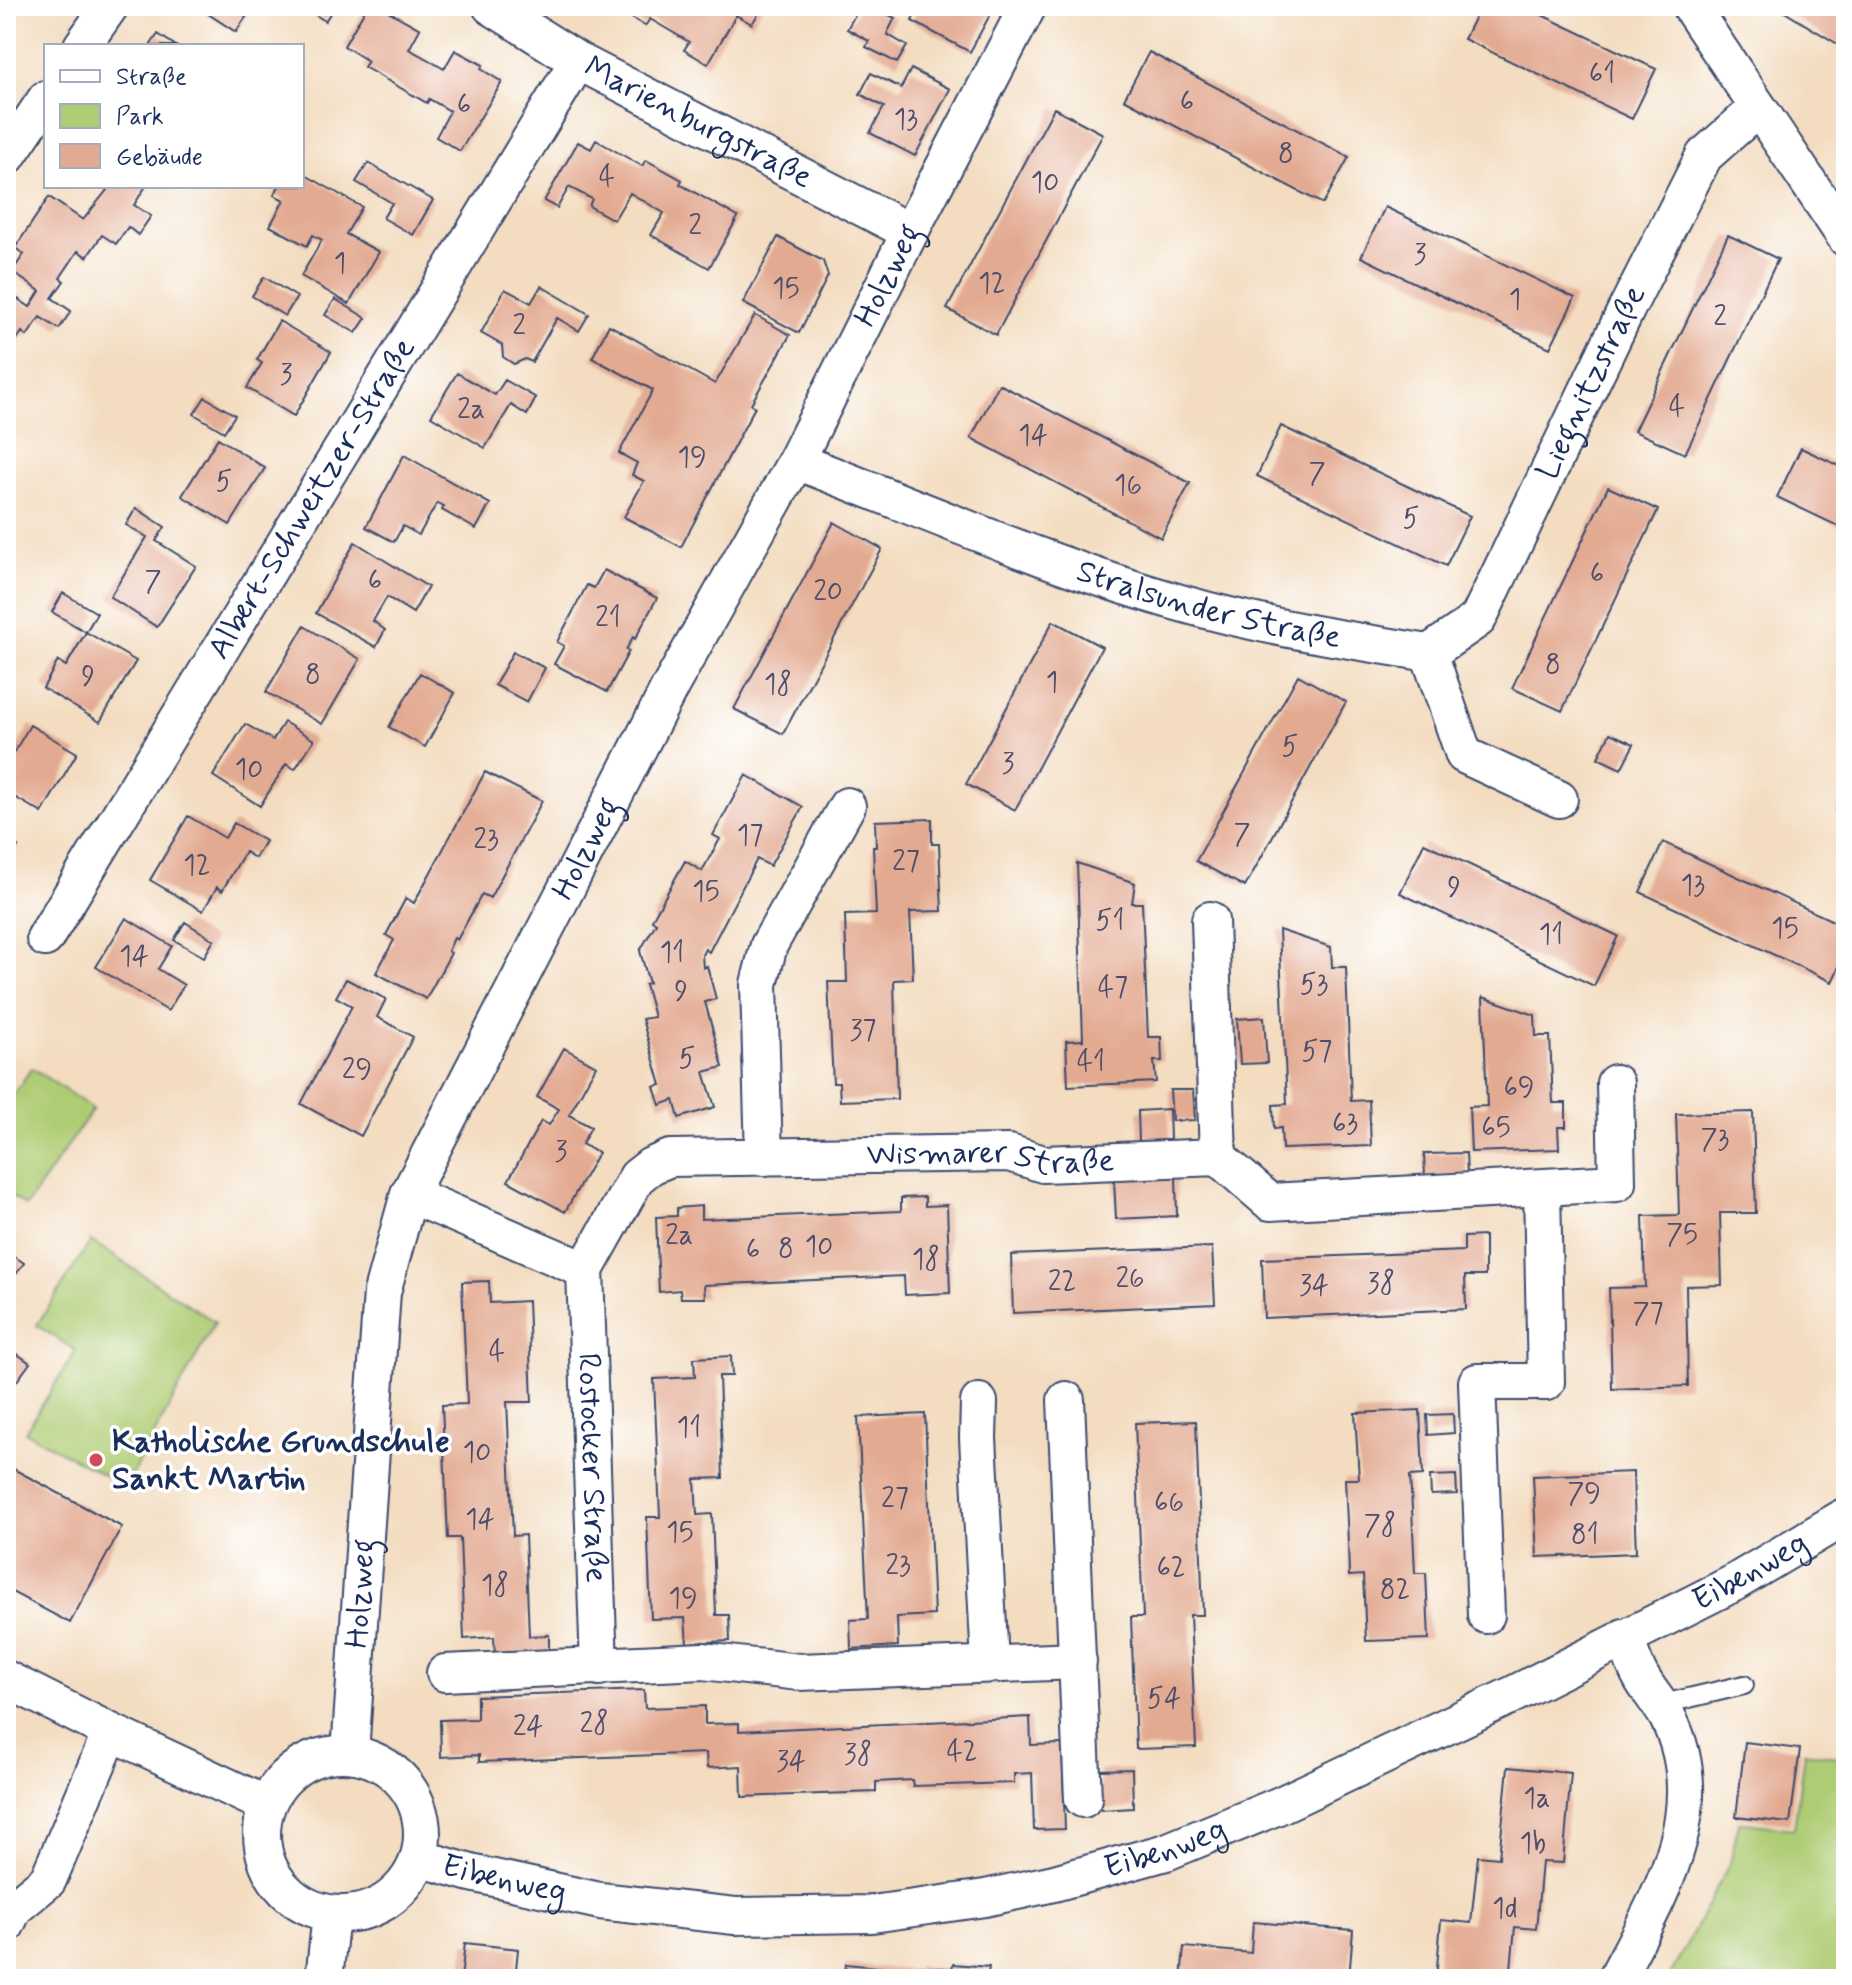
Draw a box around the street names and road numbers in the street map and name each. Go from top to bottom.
street label: Marienburgstraße [577,47,819,199]
street label: Holzweg [845,217,934,334]
street label: Liegnitzstraße [1527,278,1656,486]
street label: Albert-Schweitzer-Straße [198,330,426,667]
street label: Stralsunder Straße [1071,550,1344,659]
street label: Holzweg [543,790,633,907]
street label: Wismarer Straße [866,1132,1115,1187]
street label: Rostocker Straße [567,1352,617,1583]
street label: Eibenweg [1685,1523,1817,1621]
street label: Holzweg [336,1537,389,1650]
street label: Eibenweg [1100,1809,1233,1889]
street label: Eibenweg [437,1845,570,1916]

